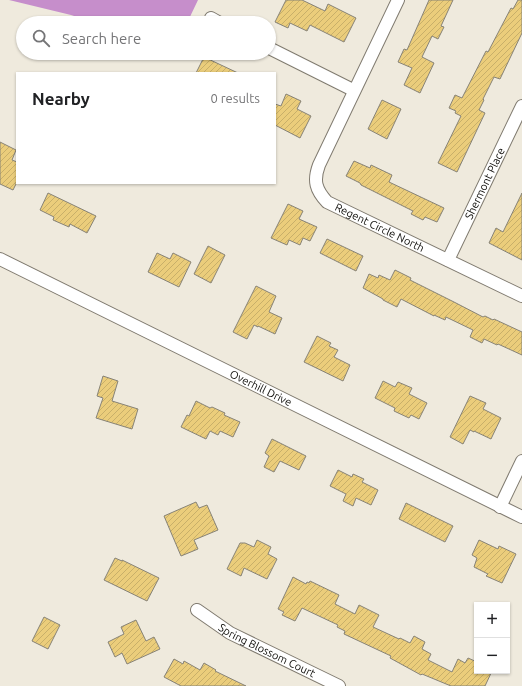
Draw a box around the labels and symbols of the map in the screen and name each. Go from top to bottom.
street label: Shermont Place [463,146,507,221]
street label: Regent Circle North [333,201,426,254]
street label: Overhill Drive [228,368,294,408]
street label: Spring Blossom Court [216,621,318,680]

